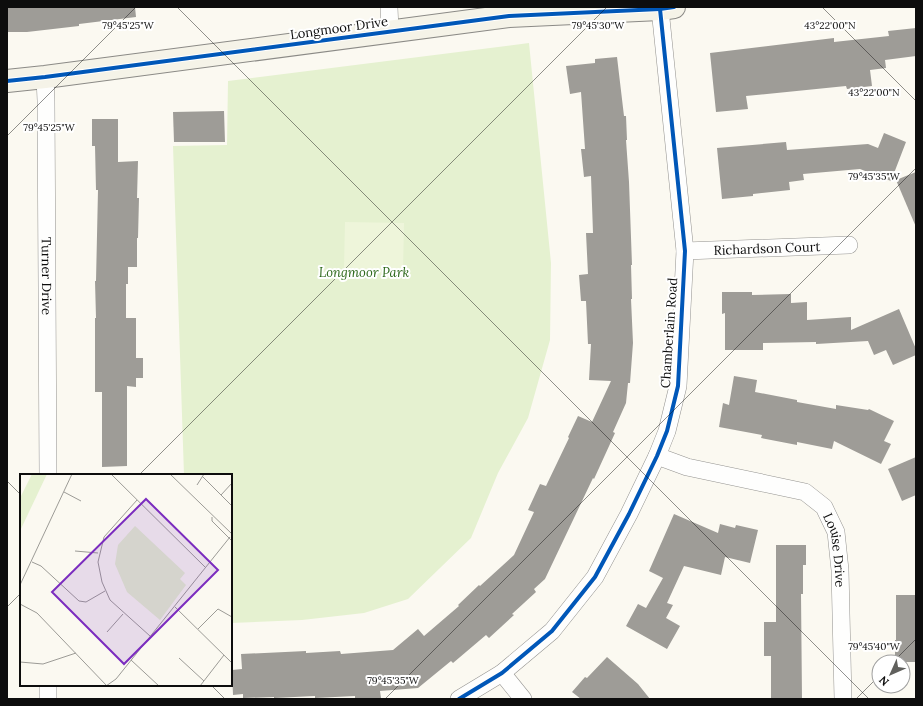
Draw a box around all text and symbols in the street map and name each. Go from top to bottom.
street label: Longmoor Drive [289,13,389,43]
text: 79°45'25"W [102,19,155,32]
text: 79°45'30"W [572,19,625,32]
text: 43°22'00"N [804,19,856,32]
text: 43°22'00"N [848,86,900,99]
text: 79°45'25"W [23,121,76,134]
text: 79°45'35"W [848,170,901,183]
street label: Turner Drive [38,237,56,315]
street label: Richardson Court [713,238,821,258]
park label: Longmoor Park [319,264,409,281]
street label: Chamberlain Road [657,277,681,389]
inset map [20,474,232,686]
street label: Louise Drive [820,510,849,587]
text: 79°45'40"W [848,640,901,653]
north arrow [871,654,911,694]
text: N [876,673,892,689]
text: 79°45'35"W [367,674,420,687]

